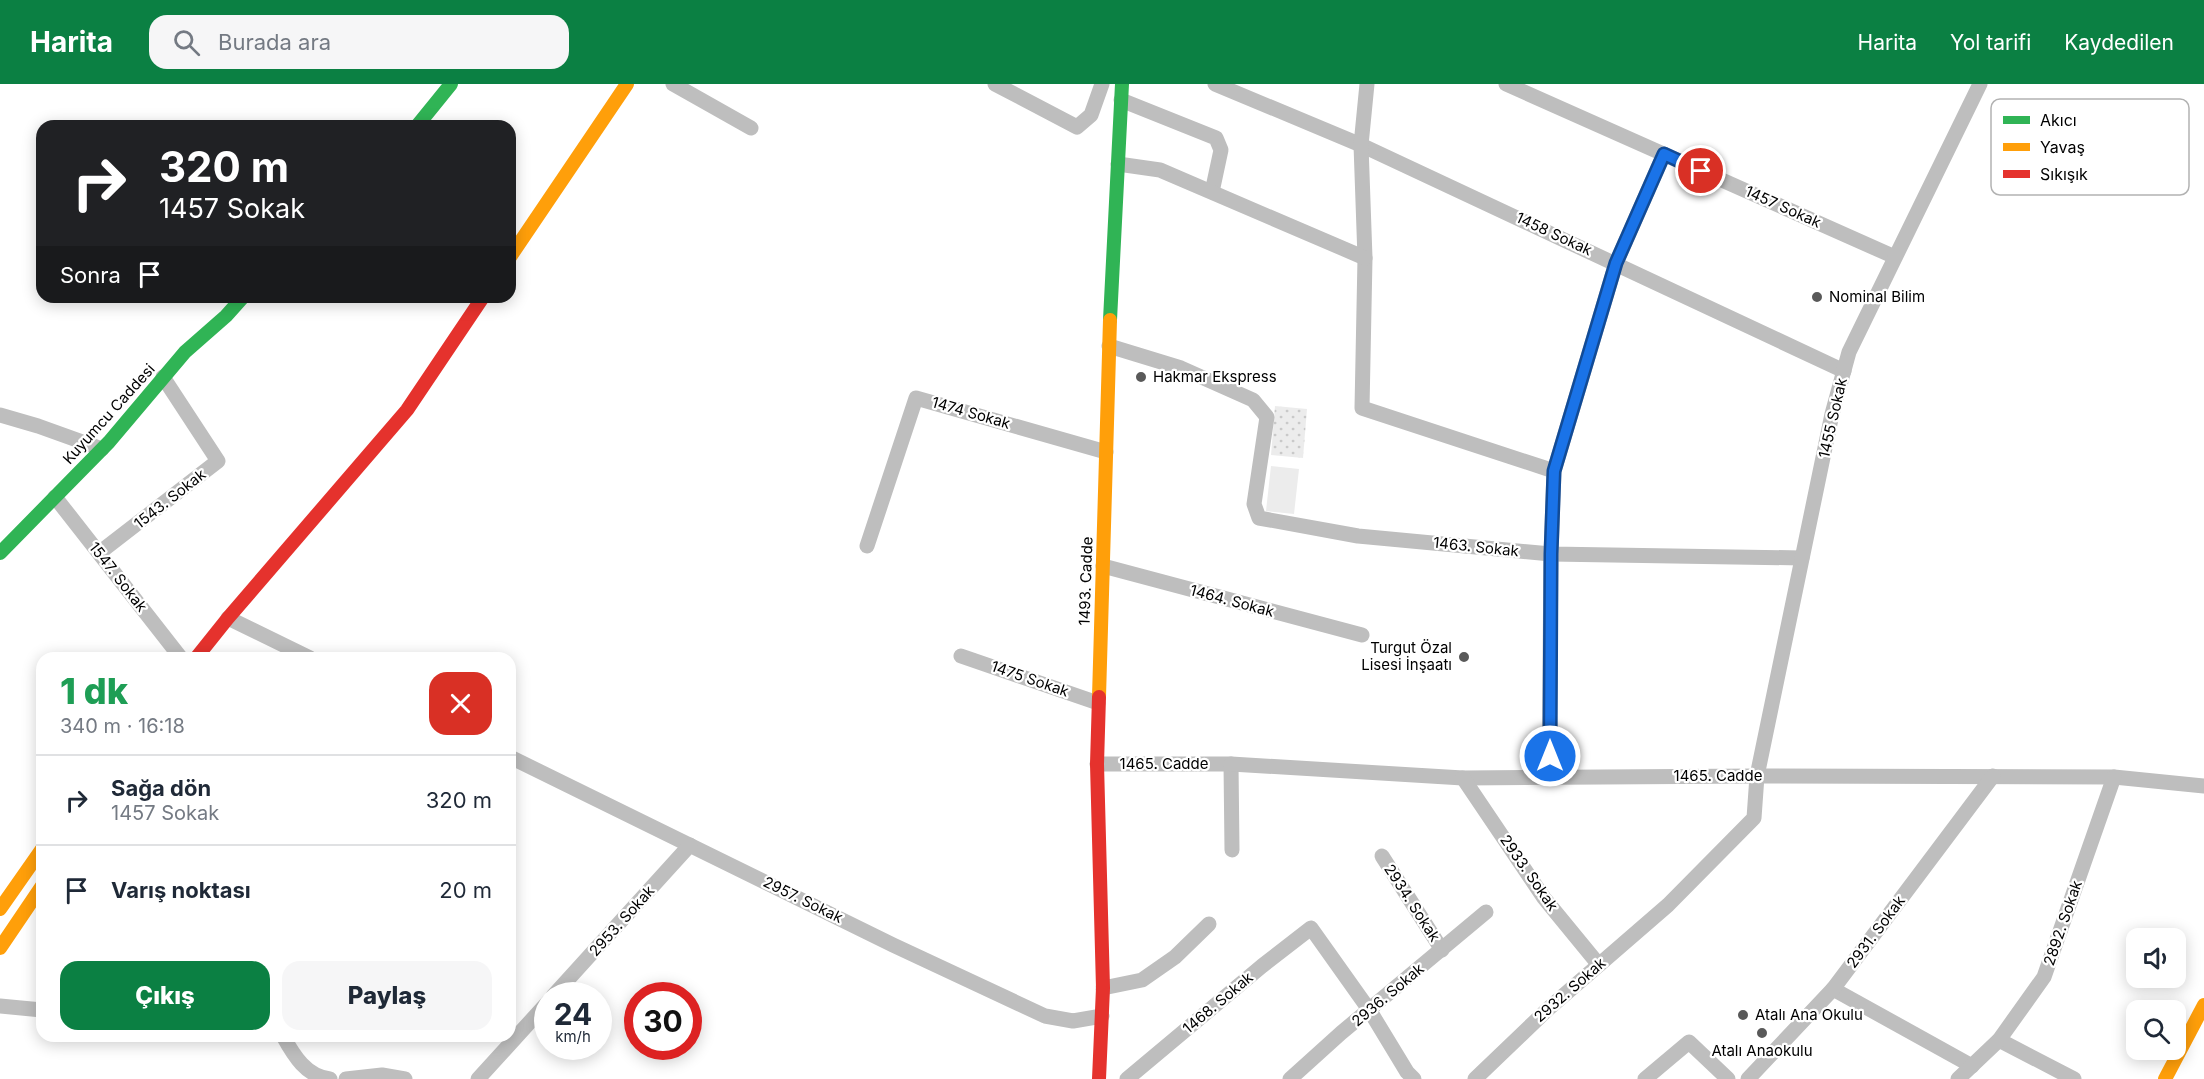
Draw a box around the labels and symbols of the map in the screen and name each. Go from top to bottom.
legend [1991,99,2189,195]
text: Akıcı [2040,110,2077,130]
text: Yavaş [2040,137,2085,157]
pin [1675,145,1726,196]
text: Sıkışık [2040,164,2088,184]
street label: 1457 Sokak [1742,181,1825,232]
street label: 1458 Sokak [1513,208,1596,260]
place label: Nominal Bilim [1829,287,1925,306]
marker: Nominal Bilim [1810,290,1824,304]
street label: Kuyumcu Caddesi [59,360,159,468]
place label: Hakmar Ekspress [1153,367,1277,386]
marker: Hakmar Ekspress [1134,370,1148,384]
street label: 1455 Sokak [1814,375,1851,460]
street label: 1474 Sokak [930,392,1013,433]
street label: 1543. Sokak [130,464,210,533]
street label: 1463. Sokak [1432,533,1521,561]
street label: 1493. Cadde [1074,536,1097,626]
street label: 1547. Sokak [85,538,152,616]
street label: 1464. Sokak [1188,580,1277,621]
place label: Turgut Özal Lisesi İnşaatı [1361,638,1452,674]
marker: Turgut Özal Lisesi İnşaatı [1457,650,1471,664]
street label: 1475 Sokak [989,656,1072,701]
position arrow [1518,724,1582,788]
street label: 1465. Cadde [1120,754,1208,773]
street label: 1465. Cadde [1674,766,1762,785]
street label: 2933. Sokak [1496,831,1563,915]
street label: 2934. Sokak [1380,860,1445,946]
street label: 2957. Sokak [760,872,847,927]
street label: 2892. Sokak [2039,877,2086,968]
street label: 2953. Sokak [585,881,659,960]
street label: 2931. Sokak [1842,891,1909,972]
street label: 2932. Sokak [1530,953,1610,1026]
street label: 2936. Sokak [1348,958,1428,1030]
street label: 1468. Sokak [1179,967,1257,1038]
speed limit sign: 30 [624,982,702,1060]
place label: Atalı Ana Okulu [1755,1005,1863,1024]
marker: Atalı Ana Okulu [1736,1008,1750,1022]
marker: Atalı Anaokulu [1755,1026,1769,1040]
place label: Atalı Anaokulu [1711,1041,1813,1060]

